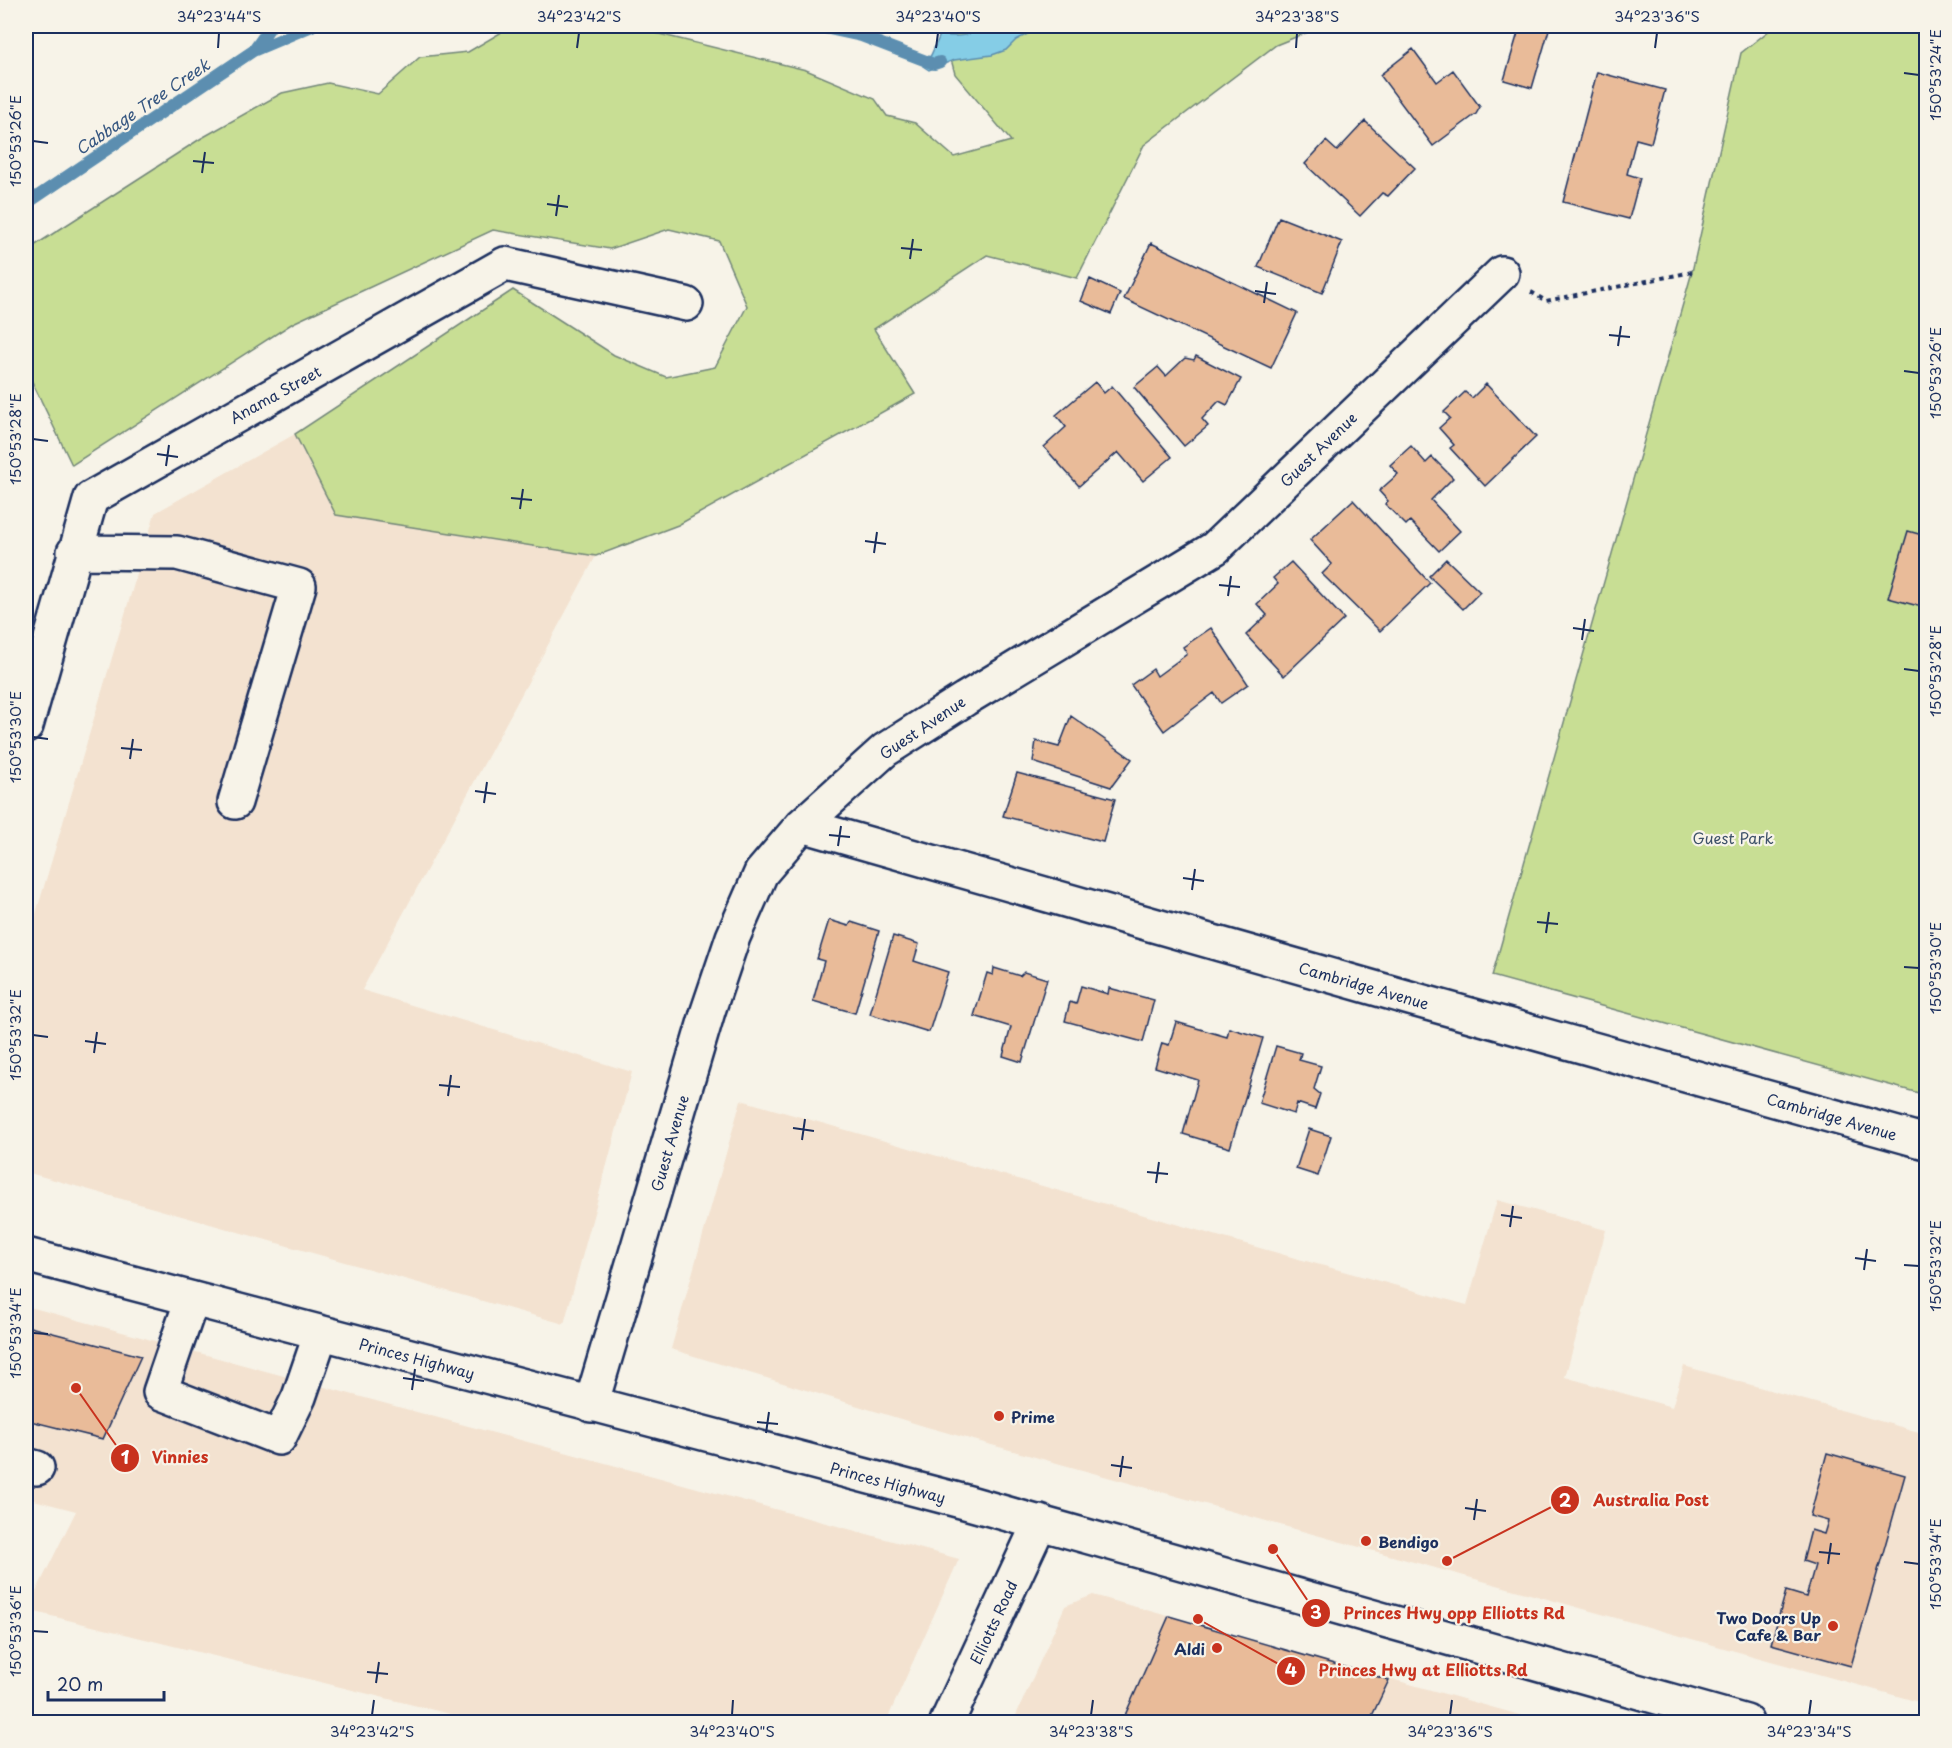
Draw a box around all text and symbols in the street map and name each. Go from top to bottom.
text: 34°23'44"S [177,4,261,27]
text: 34°23'42"S [537,4,621,27]
text: 34°23'40"S [895,4,981,27]
text: 34°23'38"S [1255,4,1339,27]
text: 34°23'36"S [1614,4,1700,27]
text: 150°53'24"E [1923,29,1946,121]
water label: Cabbage Tree Creek [70,51,215,160]
text: 150°53'26"E [3,95,26,187]
text: 150°53'26"E [1923,327,1946,419]
street label: Anama Street [225,359,325,429]
text: 150°53'28"E [3,393,26,485]
street label: Guest Avenue [1274,406,1362,492]
text: 150°53'28"E [1923,625,1946,717]
street label: Guest Avenue [874,690,970,764]
text: 150°53'30"E [3,691,26,783]
park label: Guest Park [1692,826,1774,849]
text: 150°53'30"E [1923,922,1946,1014]
street label: Cambridge Avenue [1296,955,1432,1015]
text: 150°53'32"E [3,989,26,1081]
street label: Cambridge Avenue [1764,1086,1900,1146]
street label: Guest Avenue [644,1092,694,1194]
text: 150°53'32"E [1923,1220,1946,1312]
text: 150°53'34"E [3,1287,26,1379]
street label: Princes Highway [357,1332,477,1384]
place label: Prime [1011,1405,1055,1428]
marker: Prime [992,1409,1006,1423]
callout: Vinnies [110,1441,220,1475]
text: 1 [121,1443,130,1470]
text: Vinnies [152,1444,209,1468]
street label: Princes Highway [828,1456,948,1508]
callout: Australia Post [1550,1483,1721,1517]
text: 2 [1559,1486,1572,1513]
text: Australia Post [1592,1487,1710,1511]
text: 150°53'34"E [1923,1518,1946,1610]
place label: Bendigo [1378,1530,1439,1553]
marker: Bendigo [1359,1534,1373,1548]
street label: Elliotts Road [963,1576,1023,1668]
text: 150°53'36"E [3,1585,26,1677]
callout: Princes Hwy opp Elliotts Rd [1301,1596,1576,1630]
text: 3 [1310,1598,1322,1625]
text: Princes Hwy opp Elliotts Rd [1343,1600,1565,1624]
place label: Two Doors Up Cafe & Bar [1716,1606,1821,1646]
marker: Two Doors Up Cafe & Bar [1826,1619,1840,1633]
place label: Aldi [1174,1637,1205,1660]
marker: Aldi [1210,1641,1224,1655]
callout: Princes Hwy at Elliotts Rd [1276,1654,1541,1688]
text: 4 [1285,1656,1297,1683]
text: Princes Hwy at Elliotts Rd [1318,1657,1528,1681]
scale bar [48,1664,164,1702]
text: 20 m [57,1670,103,1697]
text: 34°23'42"S [330,1719,414,1742]
text: 34°23'40"S [689,1719,775,1742]
text: 34°23'38"S [1049,1719,1133,1742]
text: 34°23'36"S [1407,1719,1493,1742]
text: 34°23'34"S [1767,1719,1852,1742]

